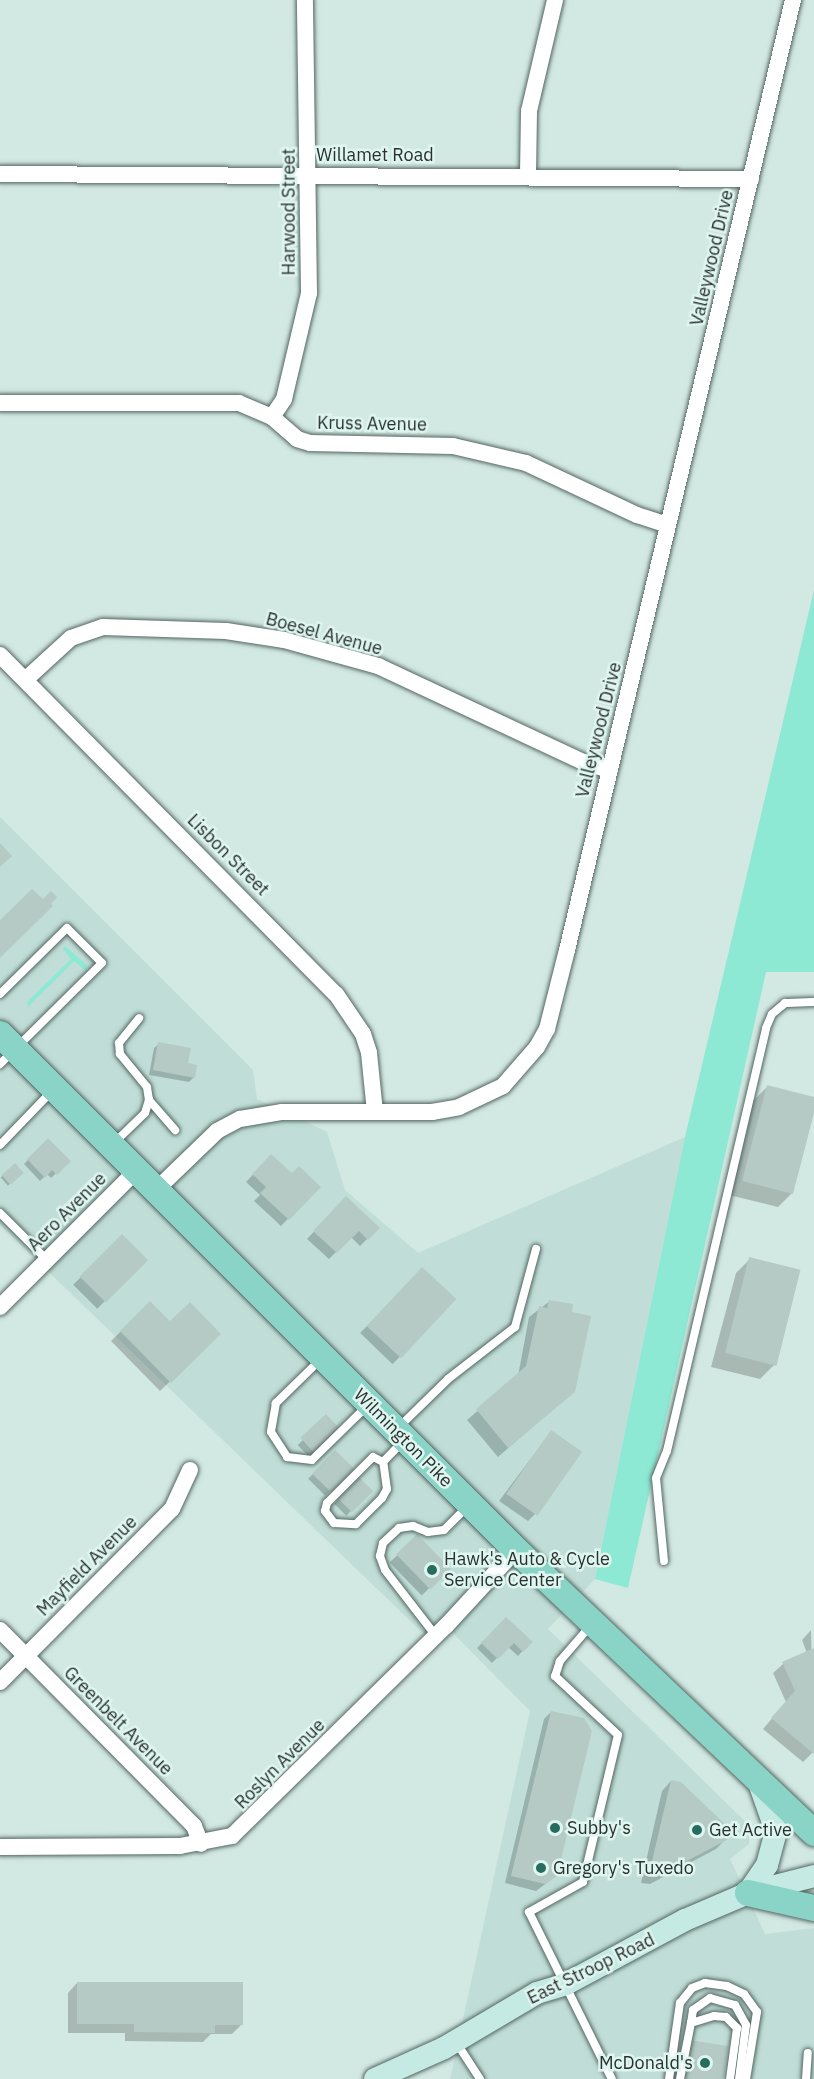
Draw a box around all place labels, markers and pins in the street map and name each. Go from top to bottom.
place label: Hawk's Auto & Cycle Service Center [444,1549,610,1592]
marker: Hawk's Auto & Cycle Service Center [425,1563,439,1577]
place label: Subby's [567,1817,631,1839]
place label: Get Active [709,1819,792,1841]
marker: Subby's [548,1821,562,1835]
marker: Get Active [690,1823,704,1837]
place label: Gregory's Tuxedo [553,1857,694,1879]
marker: Gregory's Tuxedo [534,1861,548,1875]
place label: McDonald's [599,2052,693,2074]
marker: McDonald's [698,2056,712,2070]

